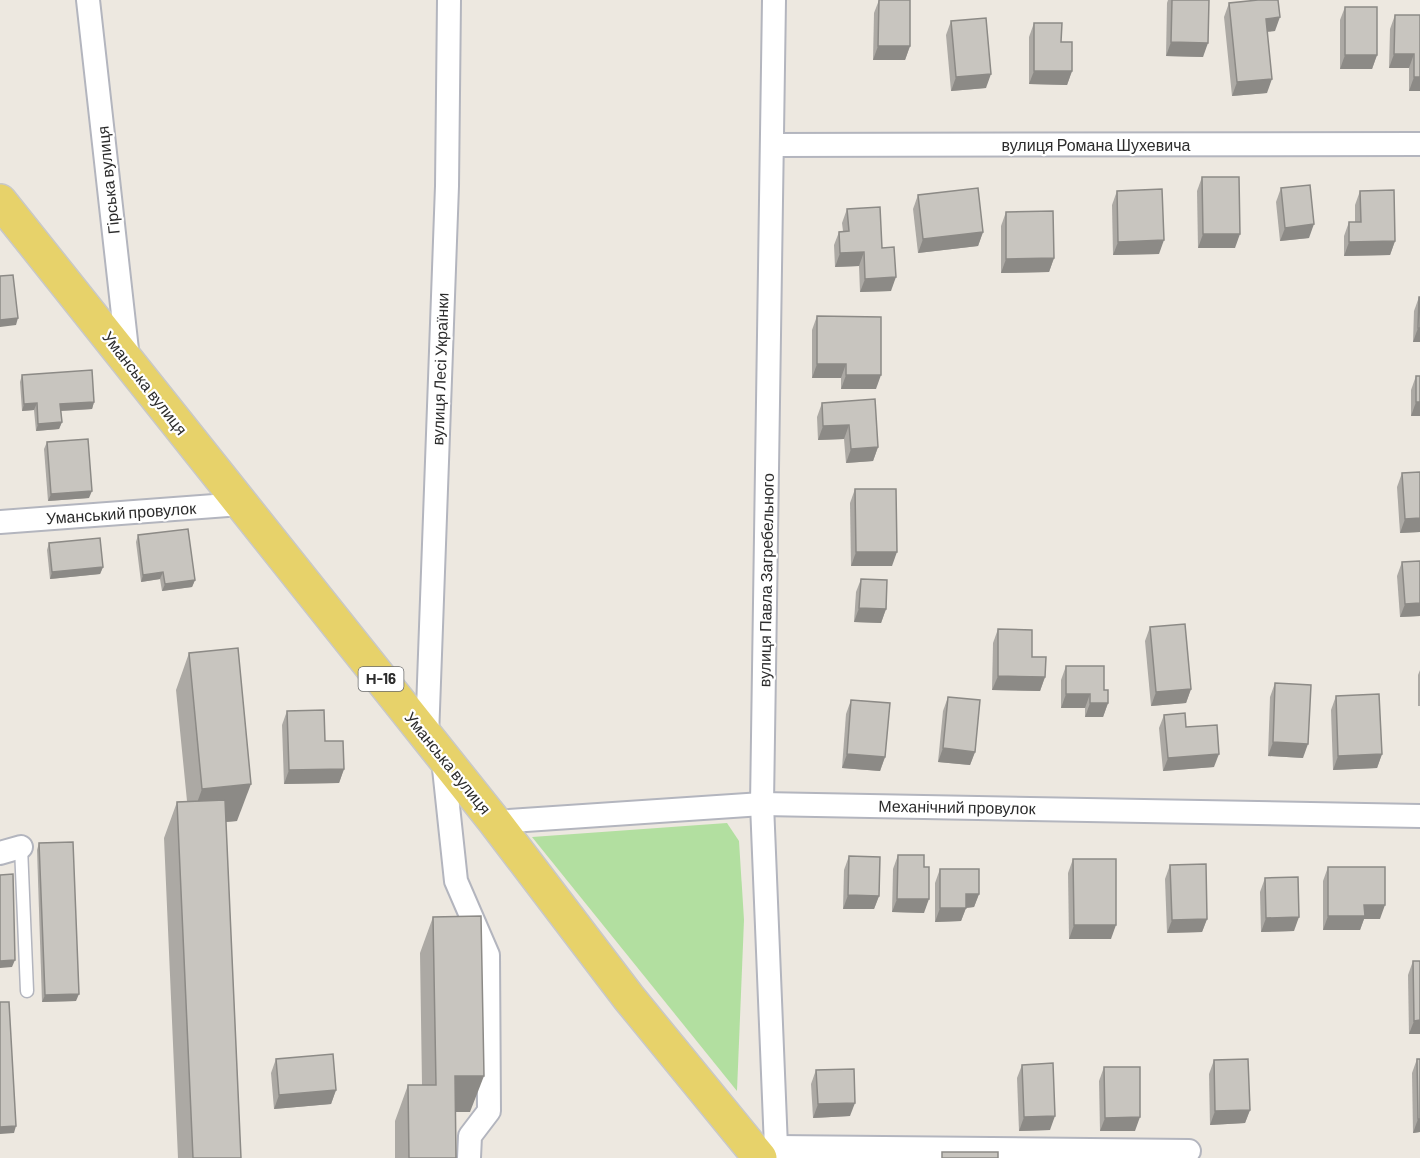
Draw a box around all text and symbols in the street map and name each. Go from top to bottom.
street label: Гірська вулиця [92,125,123,235]
street label: вулиця Романа Шухевича [1002,135,1191,154]
street label: вулиця Лесі Українки [427,292,452,446]
street label: Уманська вулиця [99,327,192,438]
street label: вулиця Павла Загребельного [754,473,777,687]
street label: Уманський провулок [45,498,198,527]
road number: Н-16 [358,667,404,691]
street label: Уманська вулиця [401,708,495,818]
street label: Механічний провулок [878,796,1037,817]

